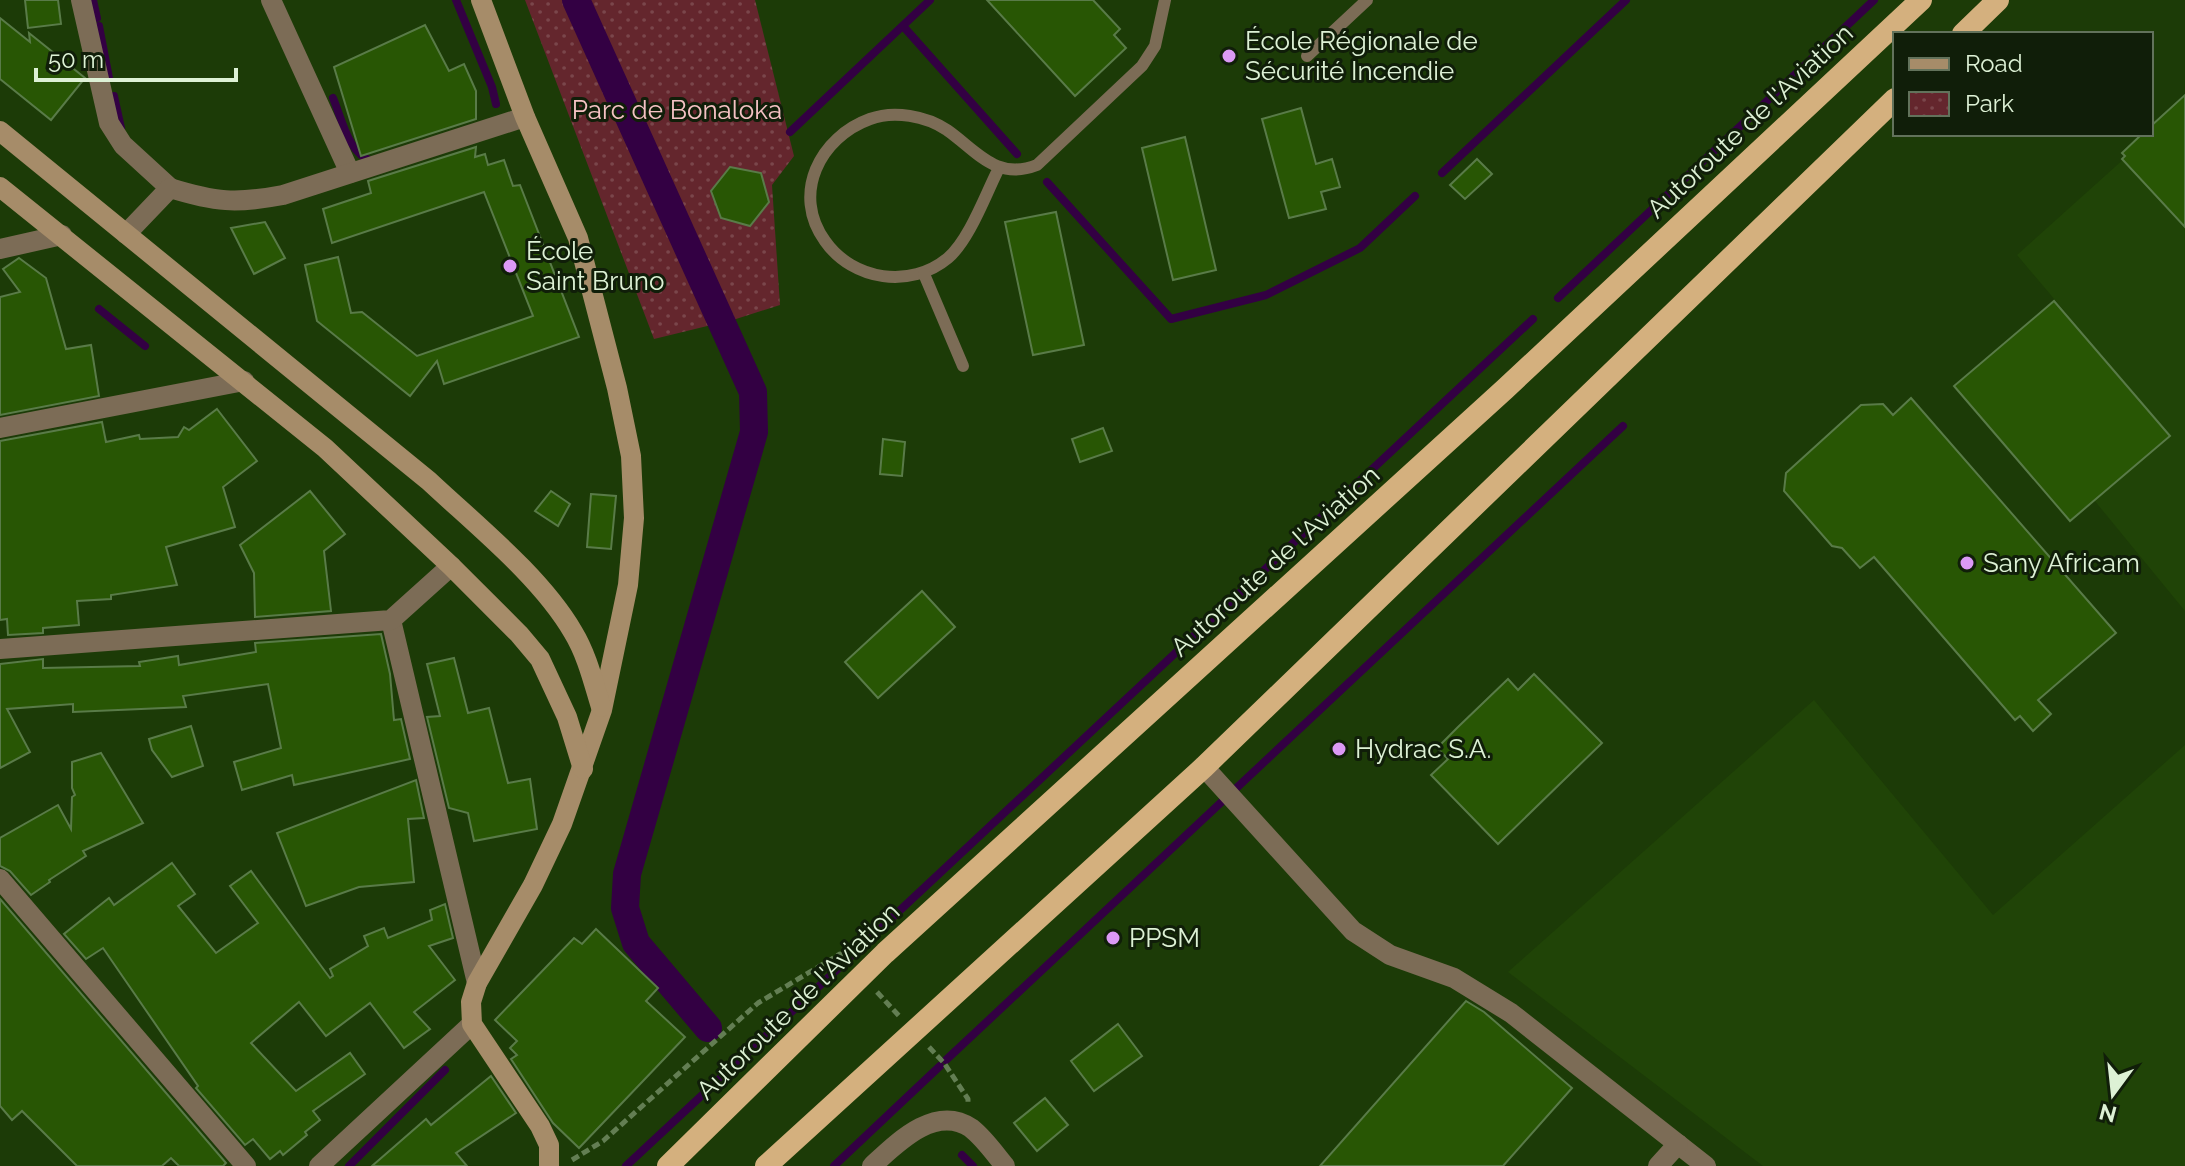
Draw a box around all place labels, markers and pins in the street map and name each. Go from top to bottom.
place label: École Régionale de Sécurité Incendie [1245,26,1478,86]
marker: École Régionale de Sécurité Incendie [1220,47,1238,65]
place label: École Saint Bruno [526,236,665,296]
marker: École Saint Bruno [501,257,519,275]
place label: Sany Africam [1983,548,2140,578]
marker: Sany Africam [1958,554,1976,572]
place label: Hydrac S.A. [1355,734,1491,764]
marker: Hydrac S.A. [1330,740,1348,758]
place label: PPSM [1129,923,1200,953]
marker: PPSM [1104,929,1122,947]

